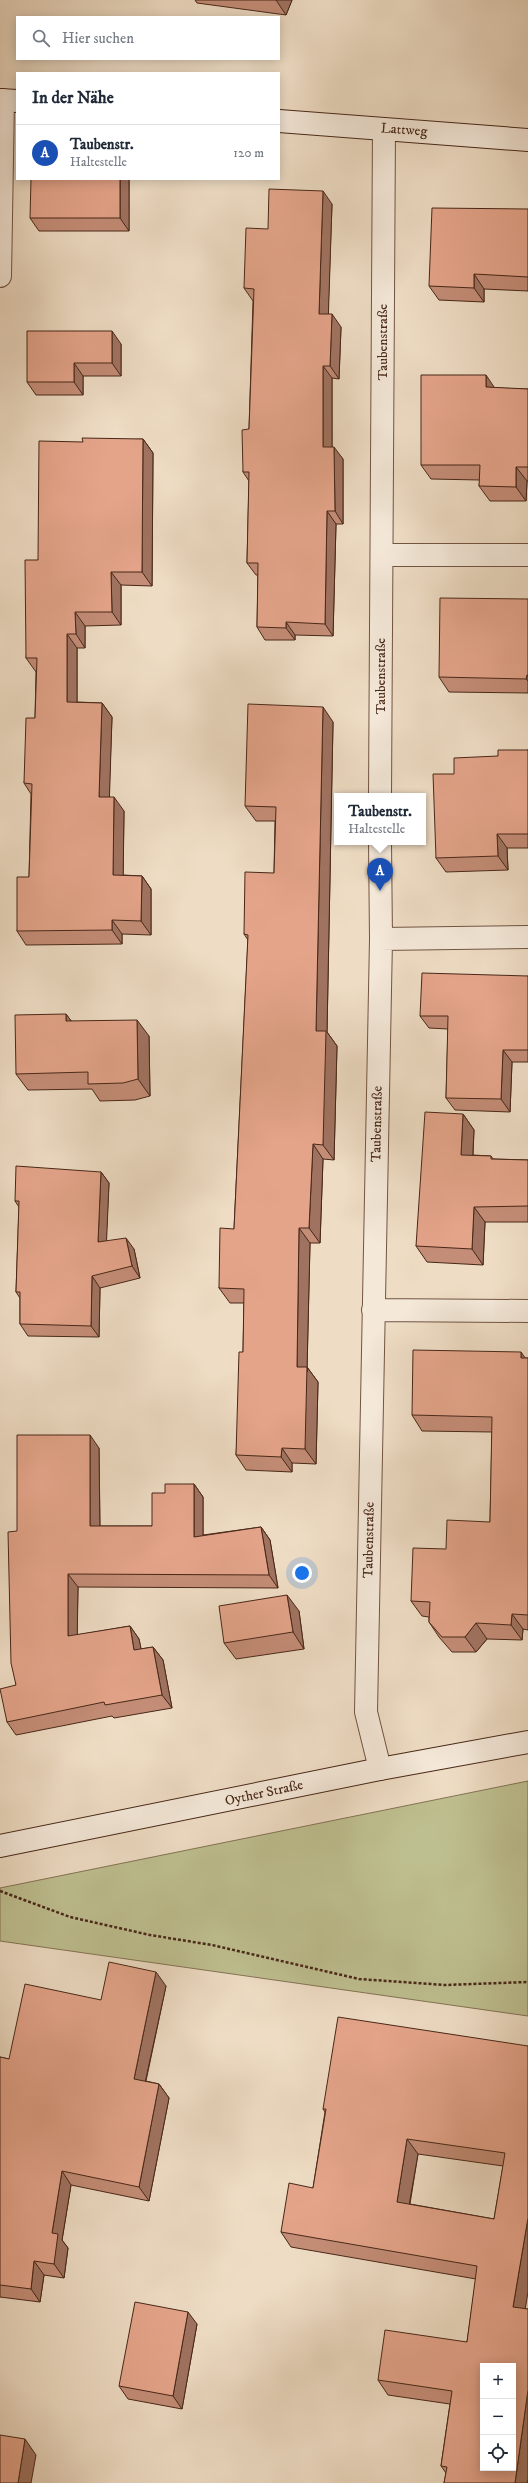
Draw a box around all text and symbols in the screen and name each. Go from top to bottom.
search box [16,16,280,60]
icon: search [30,27,52,49]
text: Hier suchen [62,29,134,48]
text: In der Nähe [32,87,114,109]
street label: Lattweg [380,119,428,141]
text: Taubenstr. [70,135,133,154]
text: A [41,145,49,161]
text: 120 m [233,145,264,161]
text: Haltestelle [70,154,127,170]
street label: Taubenstraße [374,304,392,380]
street label: Taubenstraße [372,638,390,714]
popup [334,793,426,845]
text: Taubenstr. [348,802,412,821]
text: Haltestelle [348,821,405,837]
pin: A [367,858,393,891]
street label: Taubenstraße [367,1085,387,1162]
street label: Taubenstraße [359,1501,379,1578]
your location [292,1563,312,1583]
street label: Oyther Straße [223,1776,305,1810]
map controls [480,2363,516,2471]
button: + [480,2363,516,2399]
button: − [480,2399,516,2435]
button: locate [480,2435,516,2471]

